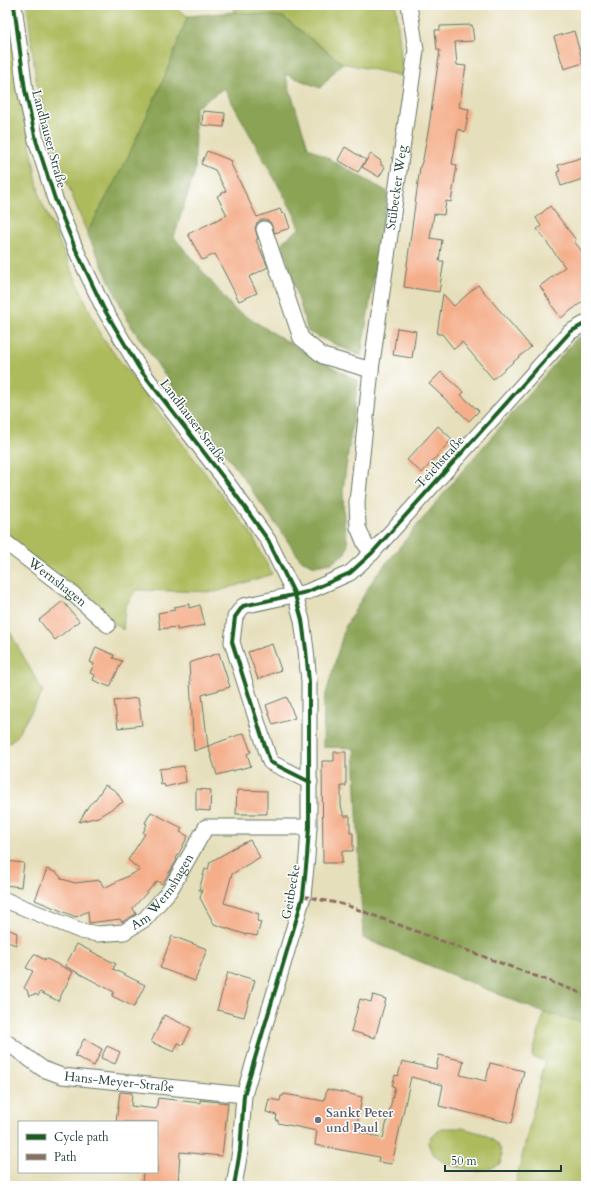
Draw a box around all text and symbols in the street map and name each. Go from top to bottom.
street label: Landhauser Straße [27,88,71,190]
street label: Stübecker Weg [382,143,412,231]
street label: Landhauser Straße [155,375,231,467]
street label: Teichstraße [412,432,468,492]
street label: Wernshagen [23,553,91,611]
street label: Am Wernshagen [127,850,198,935]
street label: Geitbecke [277,863,305,921]
street label: Hans-Meyer-Straße [64,1067,175,1097]
place label: Sankt Peter und Paul [326,1104,394,1137]
marker: Sankt Peter und Paul [313,1115,323,1125]
legend [18,1121,158,1173]
text: Cycle path [54,1129,109,1145]
scale bar [445,1147,561,1173]
text: Path [54,1149,77,1165]
text: 50 m [451,1153,478,1169]

